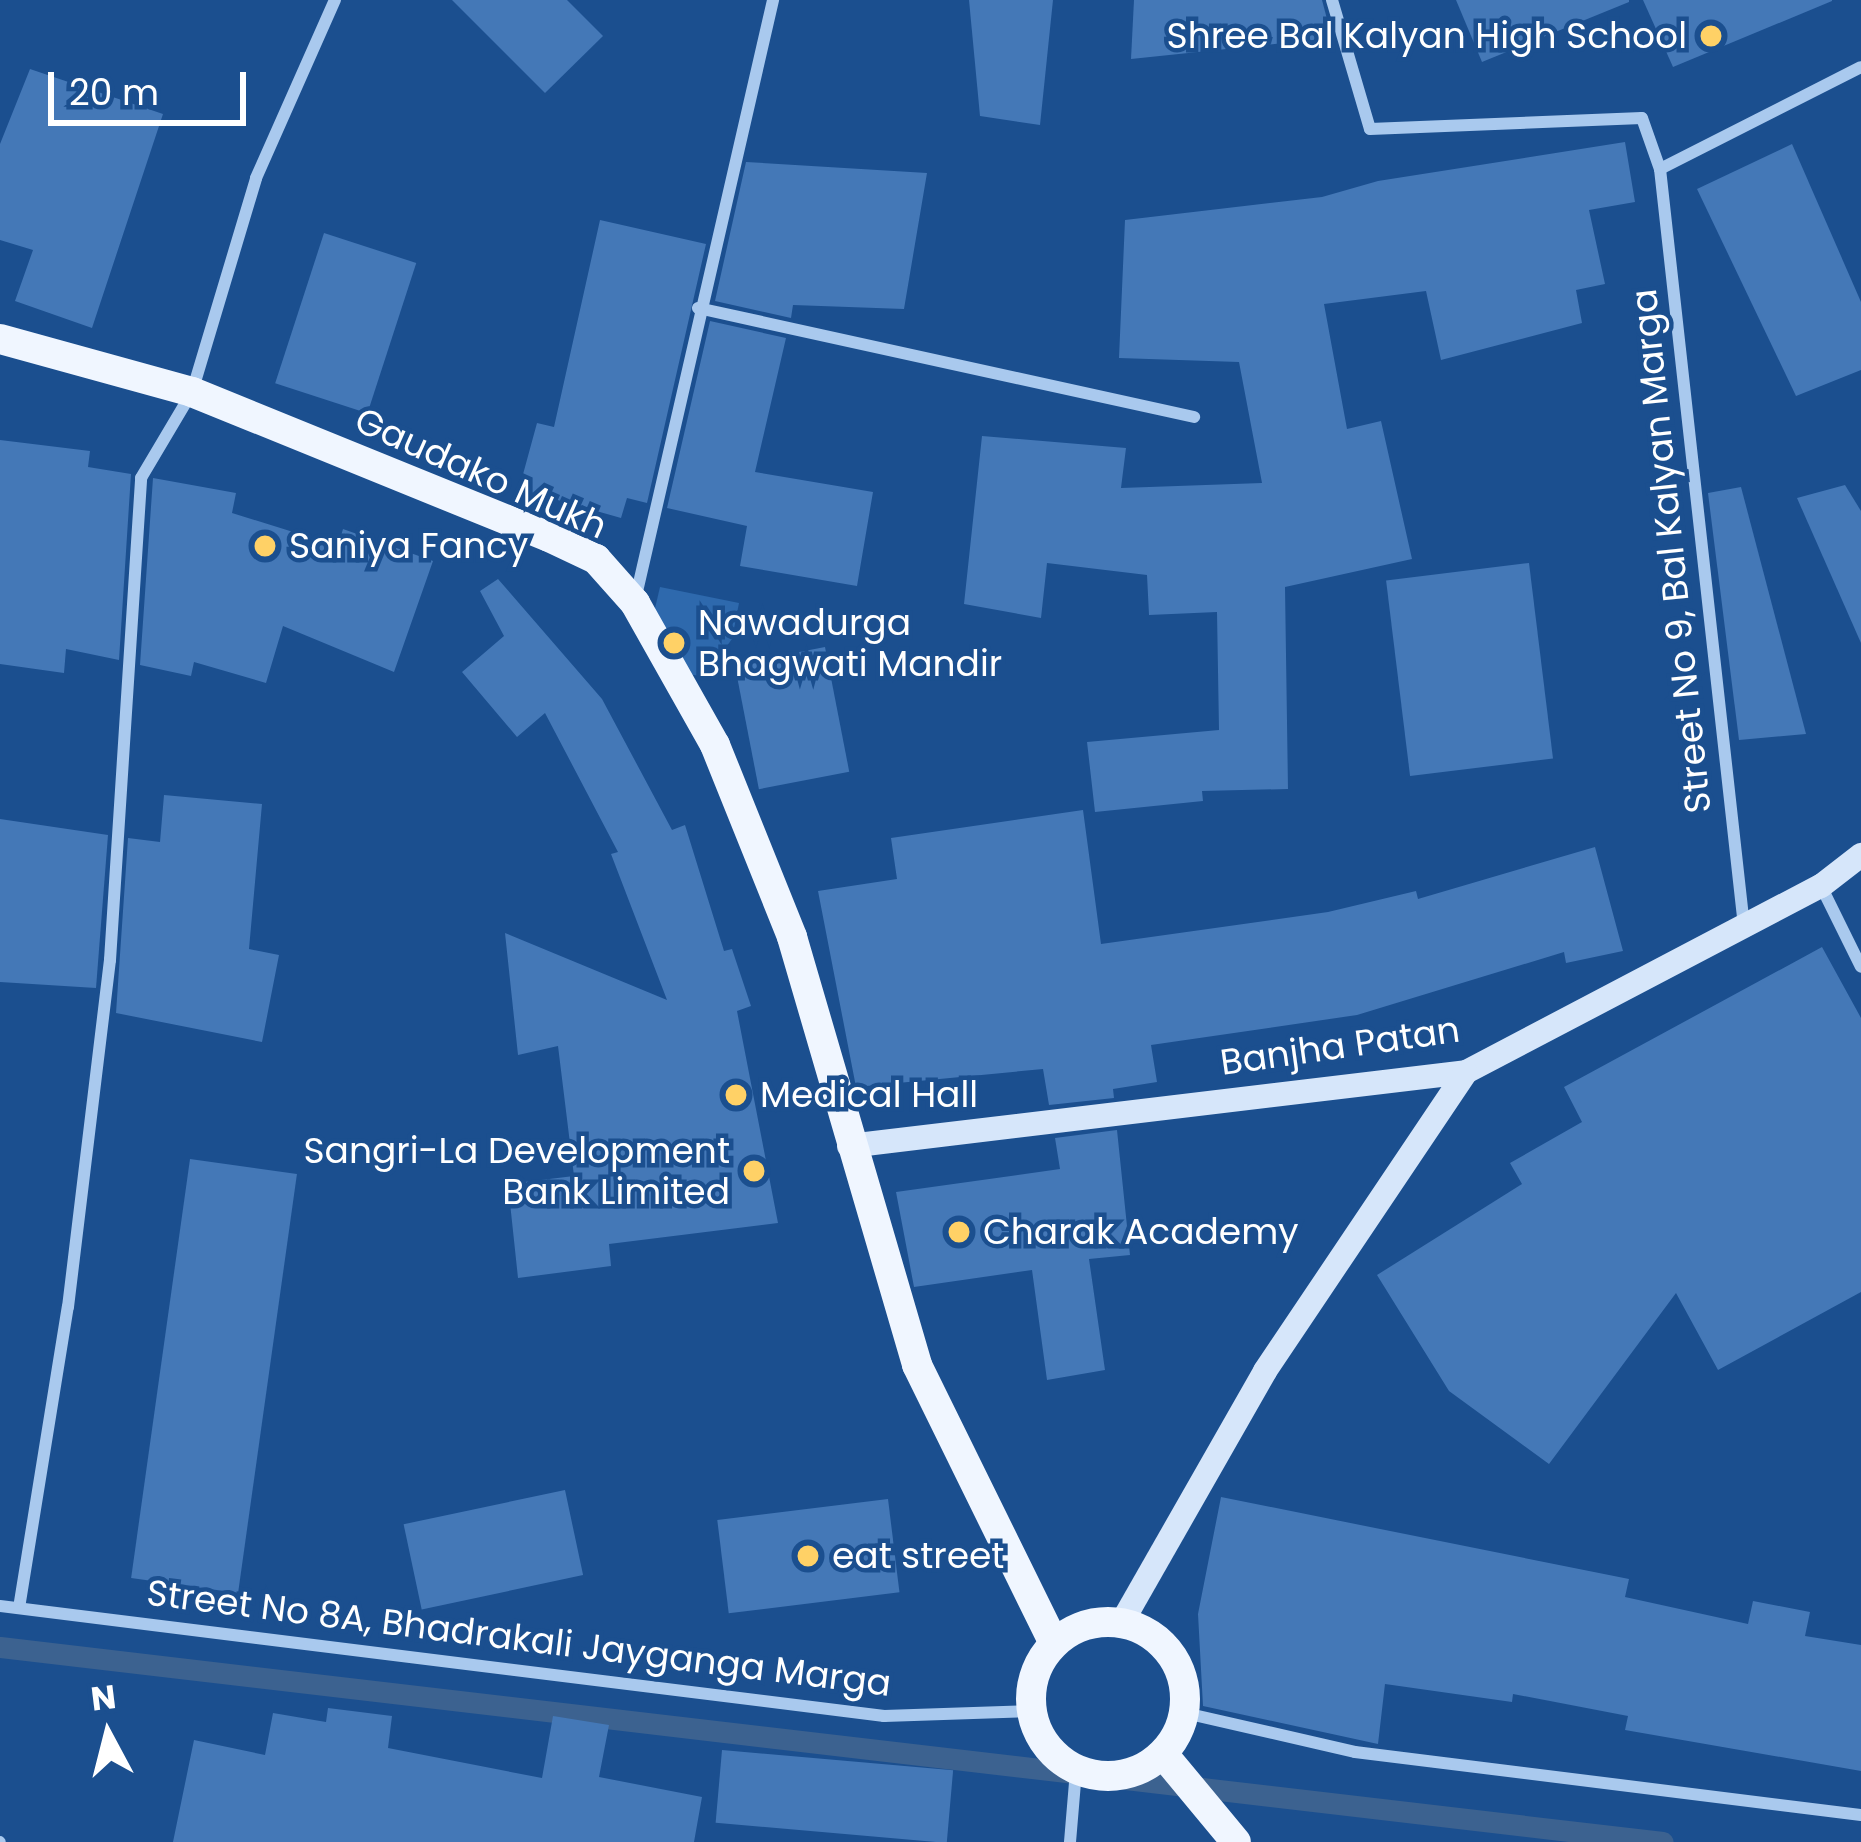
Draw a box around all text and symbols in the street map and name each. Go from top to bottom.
place label: Shree Bal Kalyan High School [1167,14,1687,58]
marker: Shree Bal Kalyan High School [1698,23,1724,49]
scale bar [54,48,252,122]
text: 20 m [69,67,159,118]
street label: Street No 9, Bal Kalyan Marga [1622,287,1720,815]
street label: Gaudako Mukh [348,398,614,548]
place label: Saniya Fancy [289,524,528,568]
marker: Saniya Fancy [252,533,278,559]
place label: Nawadurga Bhagwati Mandir [698,600,1002,685]
marker: Nawadurga Bhagwati Mandir [661,630,687,656]
street label: Banjha Patan [1218,1008,1462,1084]
place label: Medical Hall [760,1073,978,1117]
marker: Medical Hall [723,1082,749,1108]
place label: Sangri-La Development Bank Limited [303,1128,730,1213]
marker: Sangri-La Development Bank Limited [741,1158,767,1184]
place label: Charak Academy [983,1210,1299,1254]
marker: Charak Academy [946,1219,972,1245]
place label: eat street [832,1534,1004,1578]
marker: eat street [795,1543,821,1569]
street label: Street No 8A, Bhadrakali Jayganga Marga [144,1571,894,1705]
text: N [88,1673,119,1723]
north arrow [48,1674,168,1794]

